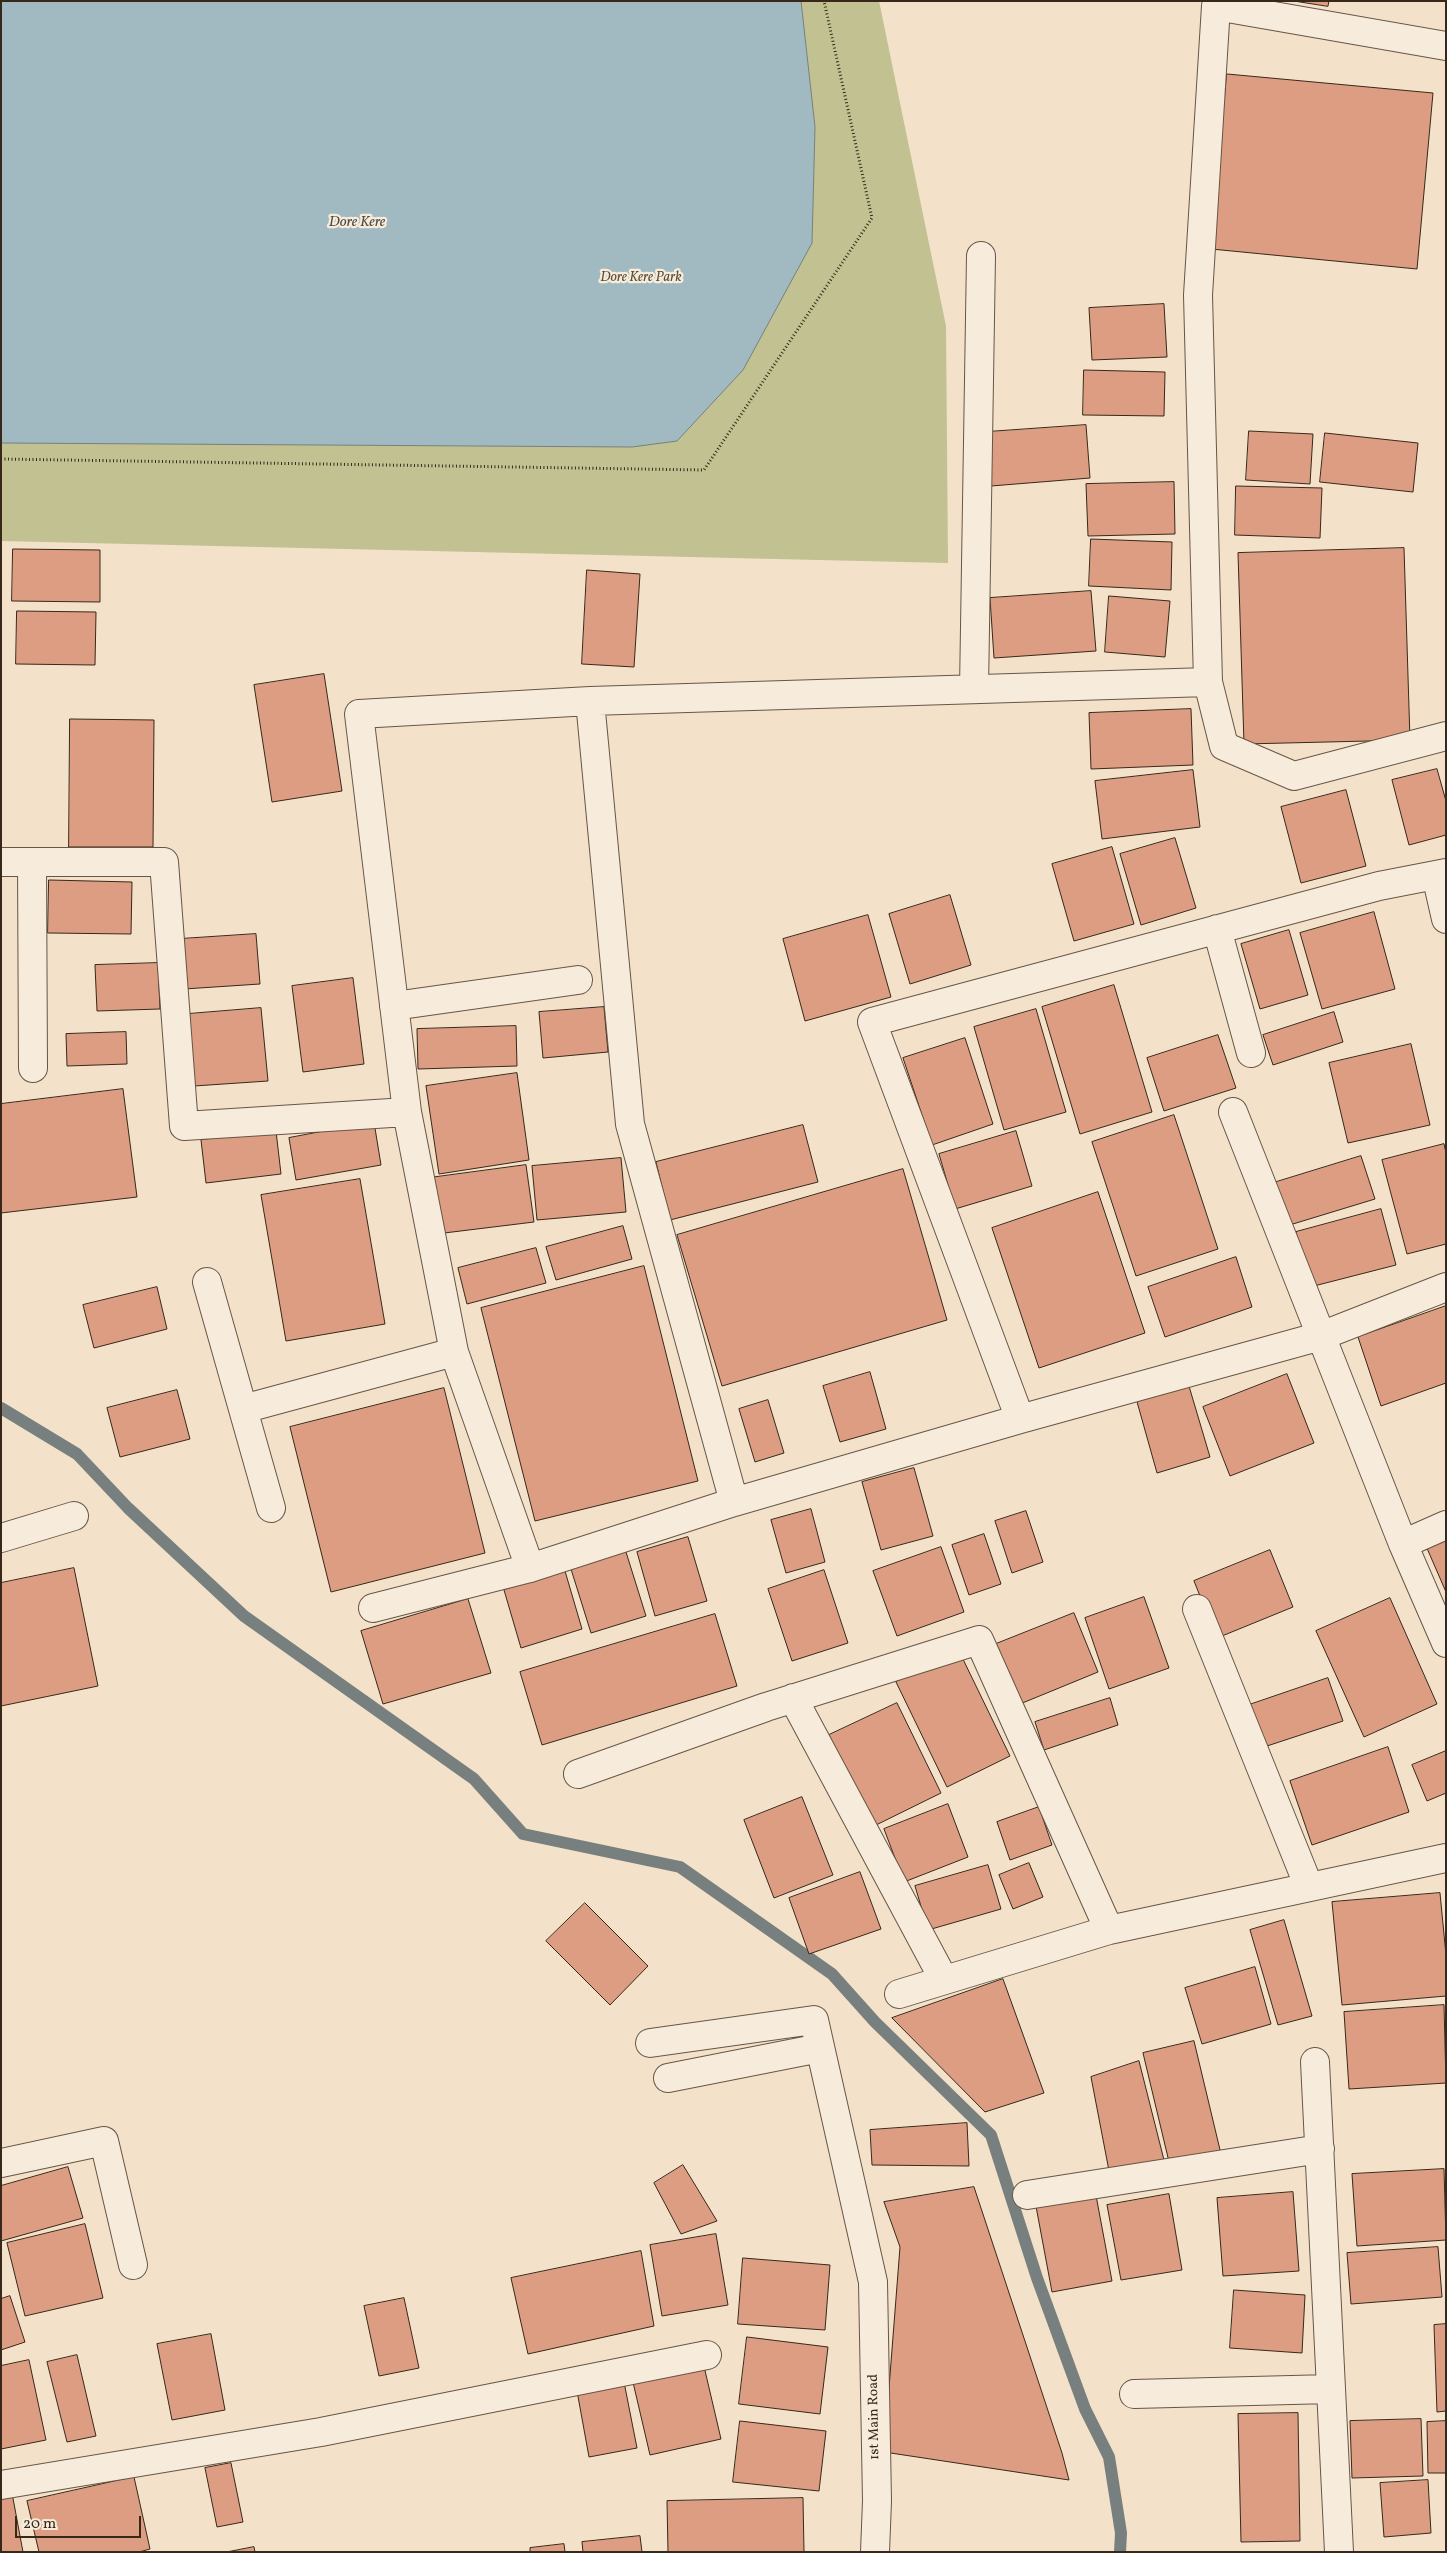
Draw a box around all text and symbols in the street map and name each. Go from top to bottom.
water label: Dore Kere [329,214,385,232]
park label: Dore Kere Park [600,270,682,286]
street label: 1st Main Road [866,2374,884,2460]
scale bar [18,2506,144,2538]
text: 20 m [23,2514,56,2535]

